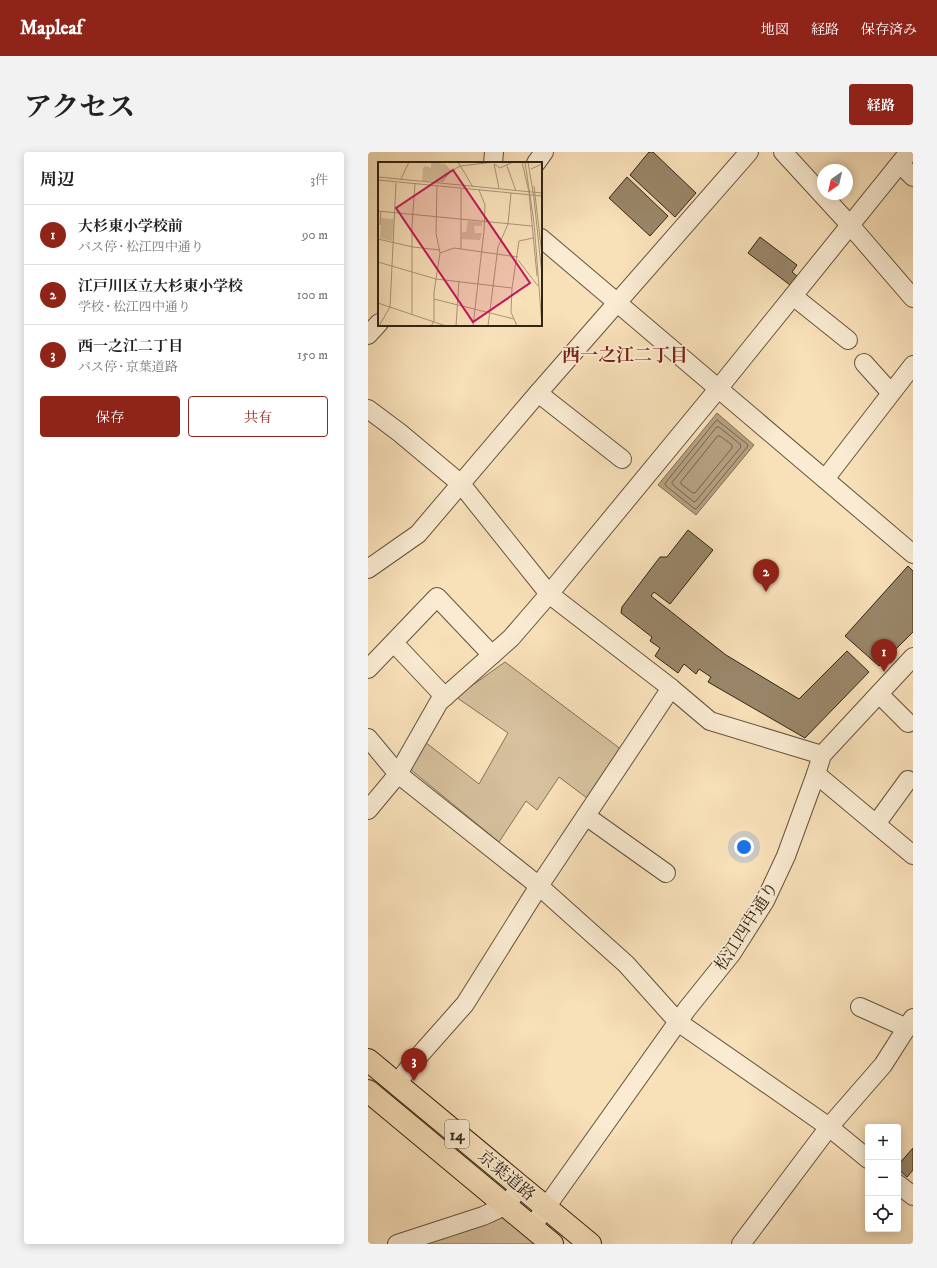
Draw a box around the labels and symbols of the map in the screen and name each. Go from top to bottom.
inset map [378,162,542,326]
north arrow [817,164,853,200]
district label: 西一之江二丁目 [562,345,688,367]
pin: 2 [753,559,779,592]
pin: 1 [871,639,897,672]
your location [734,837,754,857]
street label: 松江四中通り [710,878,784,975]
pin: 3 [401,1048,427,1081]
road number: 14 [445,1120,469,1148]
street label: 京葉道路 [473,1145,539,1206]

